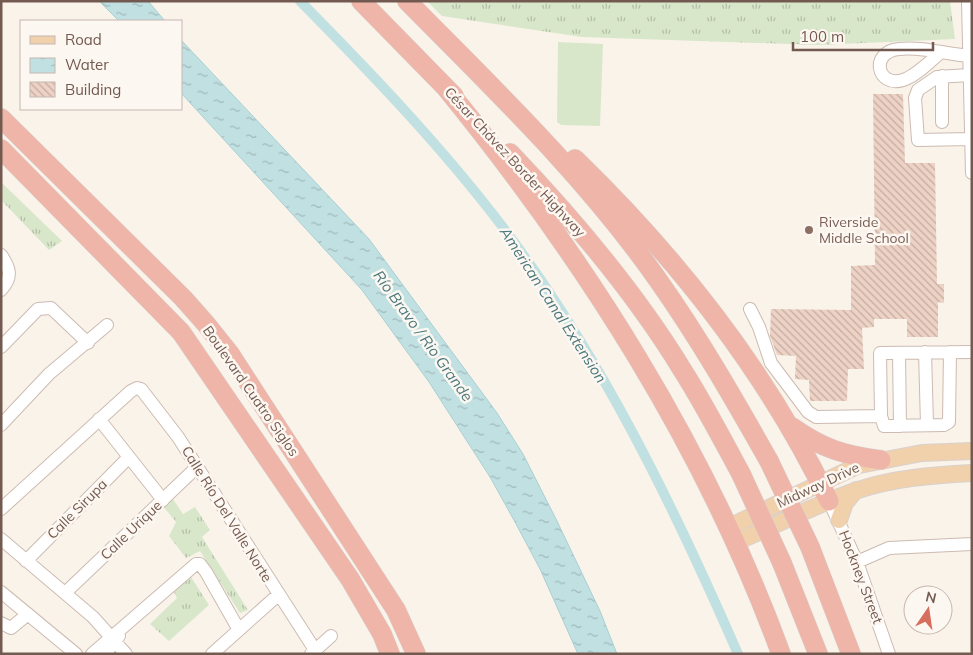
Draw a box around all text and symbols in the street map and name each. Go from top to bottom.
legend [20,20,182,110]
scale bar [793,20,933,52]
text: 100 m [800,27,844,46]
text: Road [65,30,102,49]
text: Water [65,55,109,74]
text: Building [65,80,121,99]
street label: César Chávez Border Highway [441,83,590,241]
place label: Riverside Middle School [819,213,909,247]
water label: American Canal Extension [495,222,611,386]
marker: Riverside Middle School [803,224,815,236]
water label: Río Bravo / Rio Grande [370,267,477,405]
street label: Boulevard Cuatro Siglos [199,322,303,460]
street label: Calle Río Del Valle Norte [178,443,276,585]
street label: Midway Drive [774,458,862,512]
street label: Calle Sirupa [43,475,111,543]
street label: Calle Urique [97,496,165,564]
street label: Hockney Street [835,528,887,626]
north arrow [903,585,953,635]
text: N [924,587,938,607]

